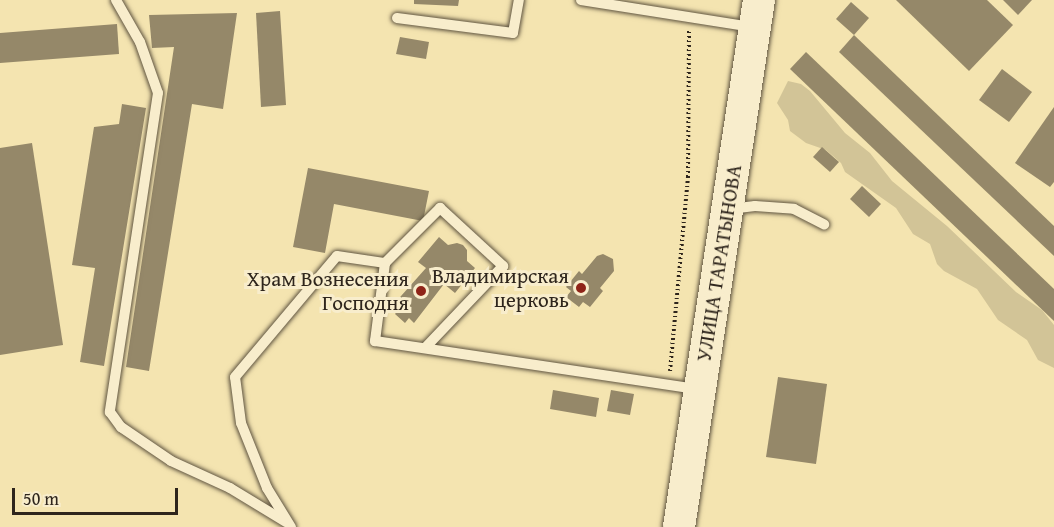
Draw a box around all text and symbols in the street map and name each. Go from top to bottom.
street label: УЛИЦА ТАРАТЫНОВА [691,163,747,363]
place label: Владимирская церковь [432,263,569,313]
place label: Храм Вознесения Господня [247,266,409,316]
marker: Владимирская церковь [574,281,588,295]
marker: Храм Вознесения Господня [414,284,428,298]
scale bar [15,476,182,514]
text: 50 m [23,485,59,512]

